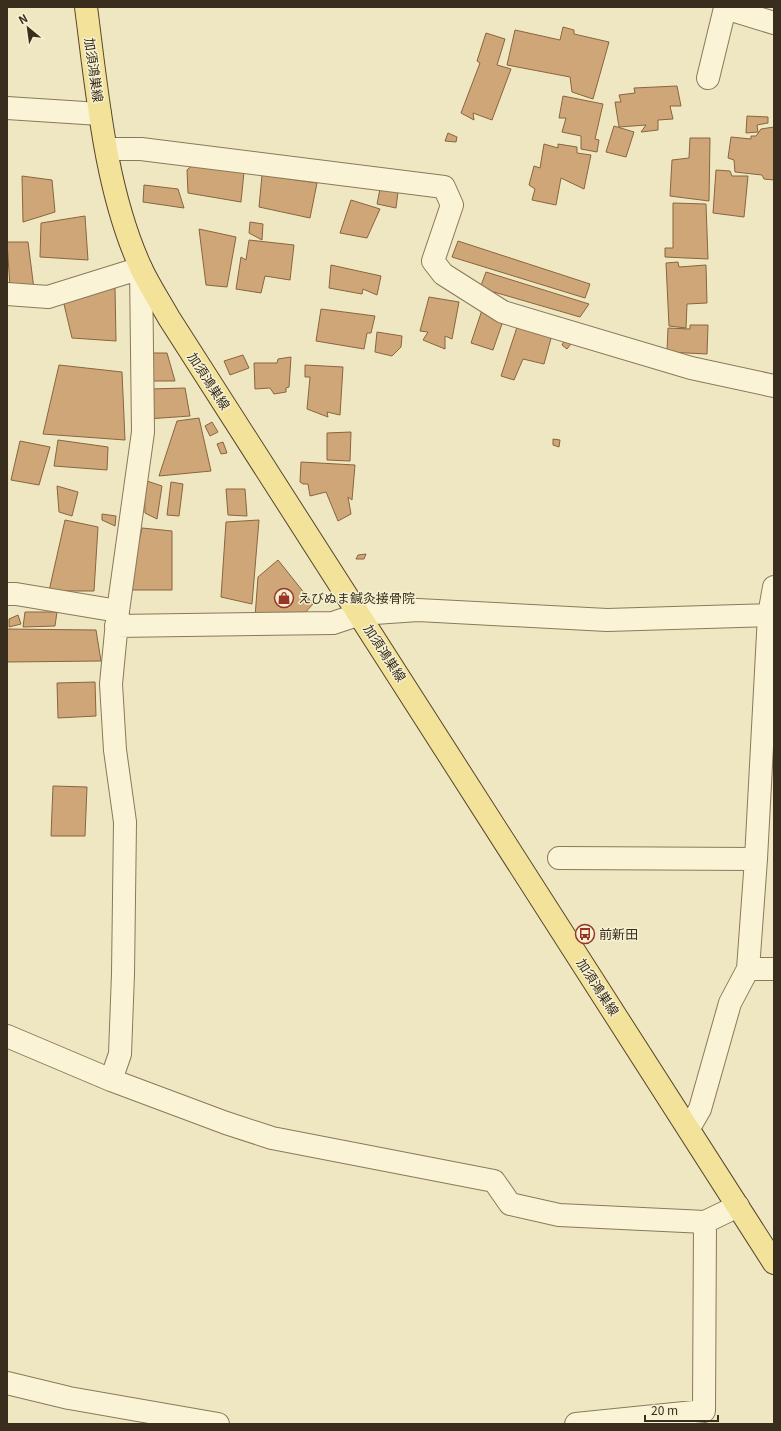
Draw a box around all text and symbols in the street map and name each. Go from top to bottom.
north arrow [8,8,48,48]
text: N [15,9,30,27]
street label: 加須鴻巣線 [81,36,108,103]
street label: 加須鴻巣線 [184,348,235,413]
shop icon: えびぬま鍼灸接骨院 [273,587,295,609]
place label: えびぬま鍼灸接骨院 [298,588,415,607]
street label: 加須鴻巣線 [360,620,411,685]
bus stop icon: 前新田 [574,923,596,945]
place label: 前新田 [599,924,638,943]
street label: 加須鴻巣線 [573,954,624,1019]
scale bar [645,1397,718,1423]
text: 20 m [651,1401,678,1418]

